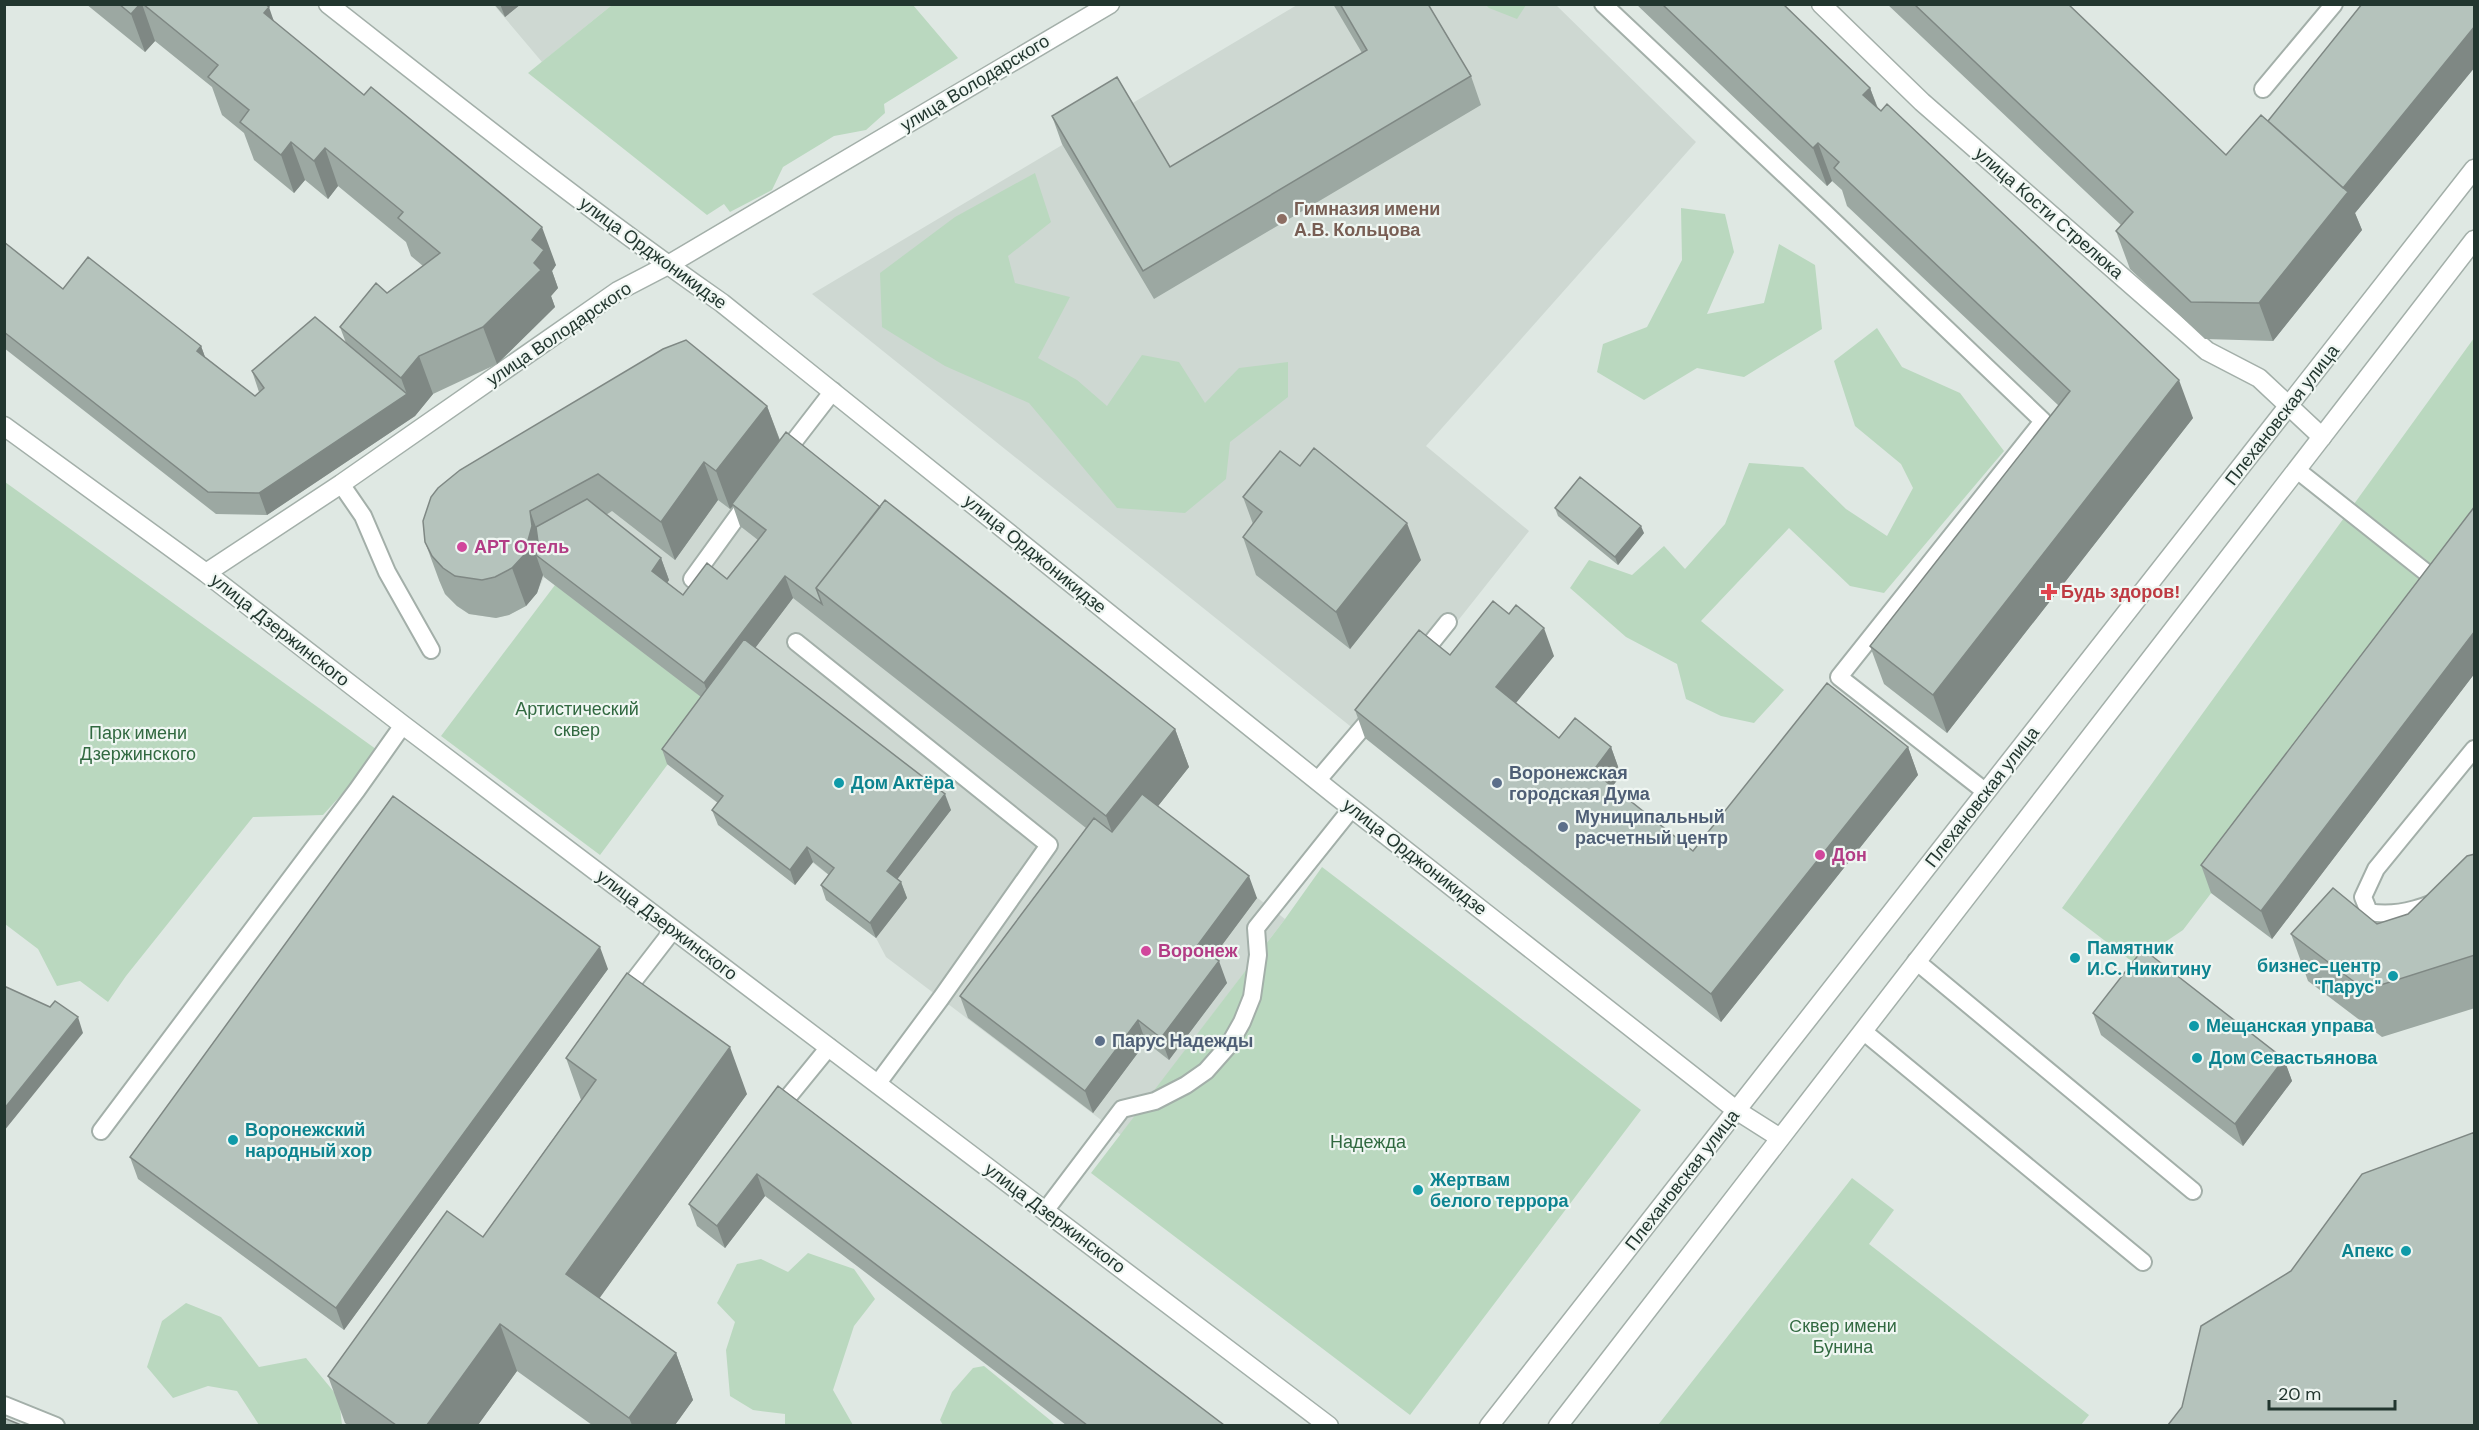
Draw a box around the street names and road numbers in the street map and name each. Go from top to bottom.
street label: улица Володарского [896,29,1054,137]
street label: улица Кости Стрелюка [1970,142,2129,285]
street label: улица Орджоникидзе [574,191,732,315]
street label: улица Володарского [482,277,636,391]
street label: Плехановская улица [2219,339,2345,490]
street label: улица Орджоникидзе [959,489,1111,619]
street label: улица Дзержинского [205,568,355,692]
street label: Плехановская улица [1919,721,2045,872]
street label: улица Орджоникидзе [1338,793,1492,921]
street label: улица Дзержинского [592,864,742,986]
street label: Плехановская улица [1619,1104,1745,1255]
street label: улица Дзержинского [980,1157,1130,1279]

